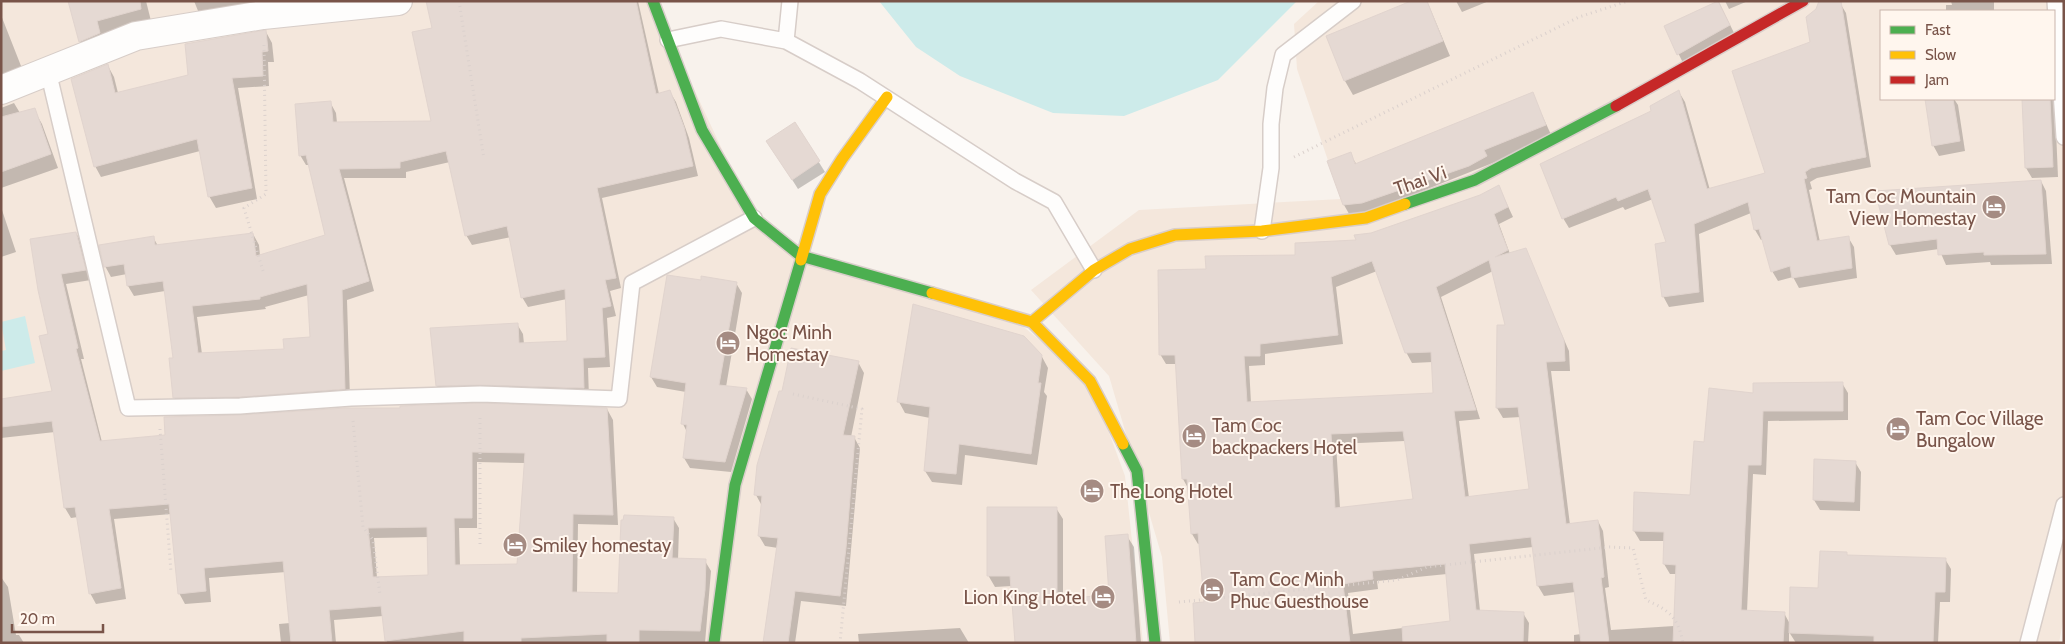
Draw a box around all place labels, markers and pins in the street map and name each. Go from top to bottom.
place label: Tam Coc Mountain View Homestay [1826,185,1976,230]
hotel icon: Tam Coc Mountain View Homestay [1981,194,2007,220]
place label: Ngoc Minh Homestay [746,321,832,366]
hotel icon: Ngoc Minh Homestay [715,330,741,356]
place label: Tam Coc Village Bungalow [1916,407,2044,452]
place label: Tam Coc backpackers Hotel [1212,414,1358,459]
hotel icon: Tam Coc Village Bungalow [1885,416,1911,442]
hotel icon: Tam Coc backpackers Hotel [1181,423,1207,449]
hotel icon: The Long Hotel [1079,478,1105,504]
place label: The Long Hotel [1110,480,1233,503]
hotel icon: Smiley homestay [502,532,528,558]
place label: Smiley homestay [532,534,672,557]
place label: Tam Coc Minh Phuc Guesthouse [1230,568,1369,613]
hotel icon: Tam Coc Minh Phuc Guesthouse [1199,577,1225,603]
hotel icon: Lion King Hotel [1090,584,1116,610]
place label: Lion King Hotel [964,586,1087,609]

